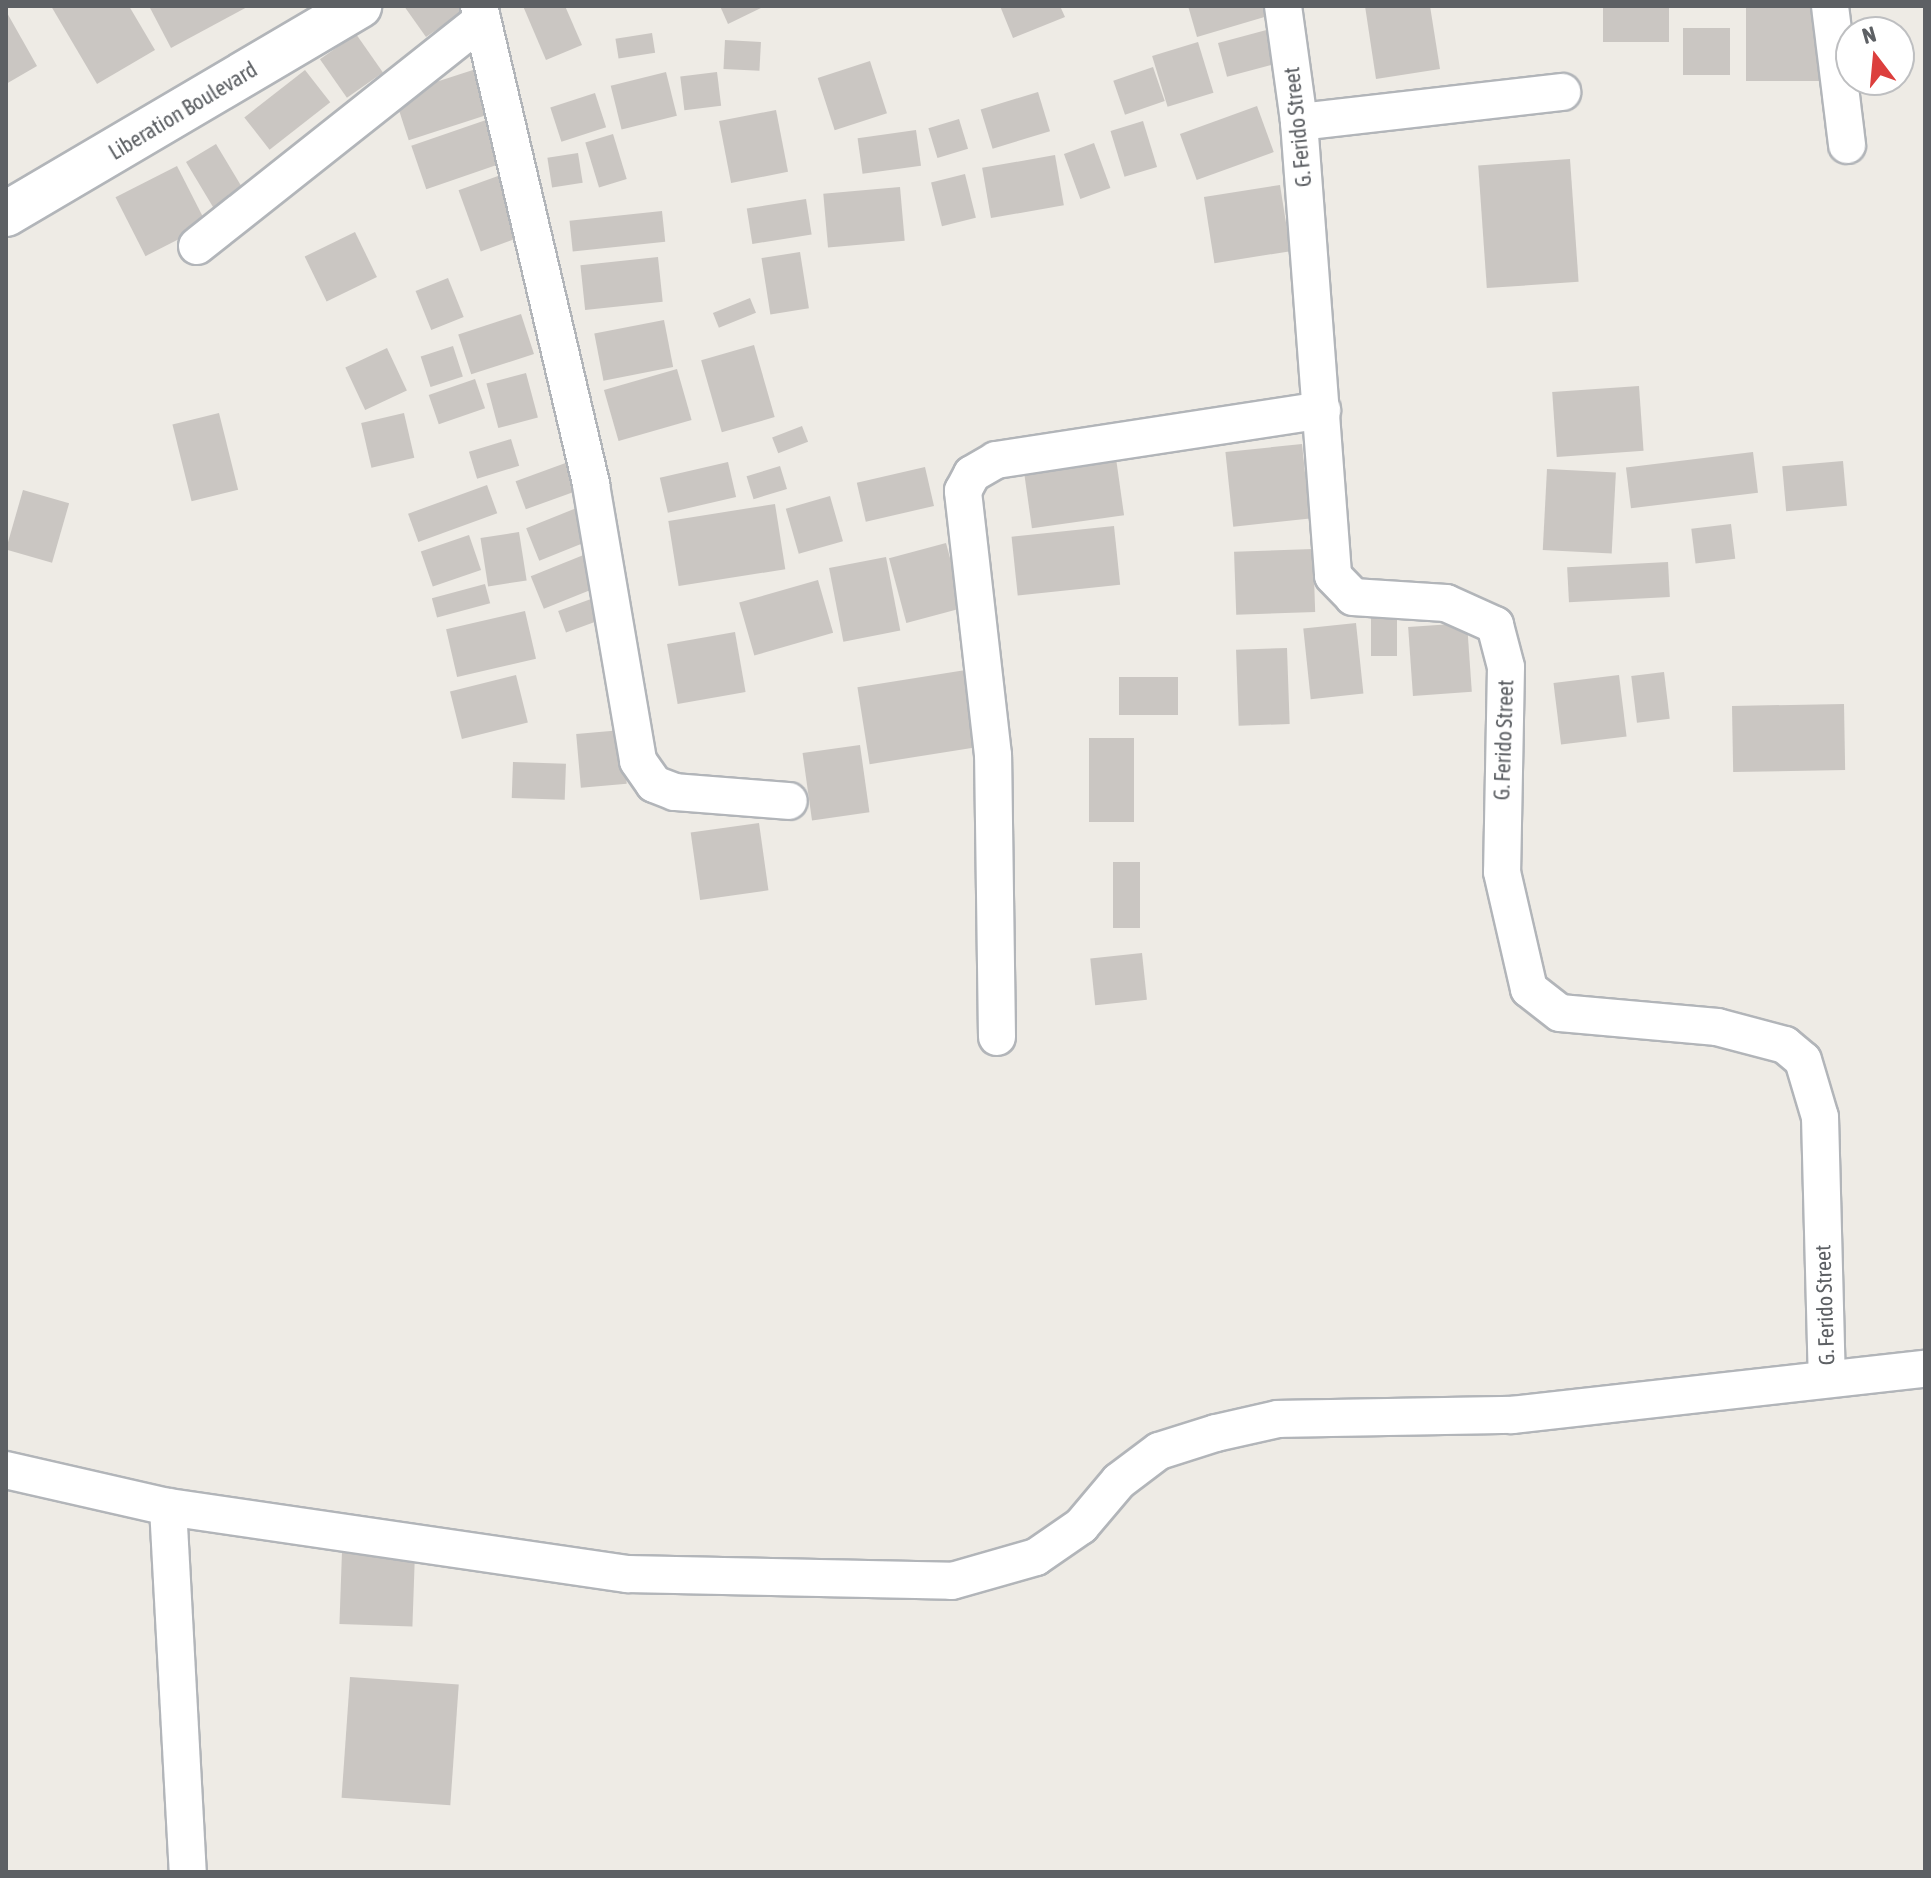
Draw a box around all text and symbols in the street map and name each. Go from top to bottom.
north arrow [1835,16,1915,96]
text: N [1859,21,1879,49]
street label: Liberation Boulevard [104,56,262,166]
street label: G. Ferido Street [1279,66,1317,188]
street label: G. Ferido Street [1489,679,1519,801]
street label: G. Ferido Street [1810,1244,1840,1366]

